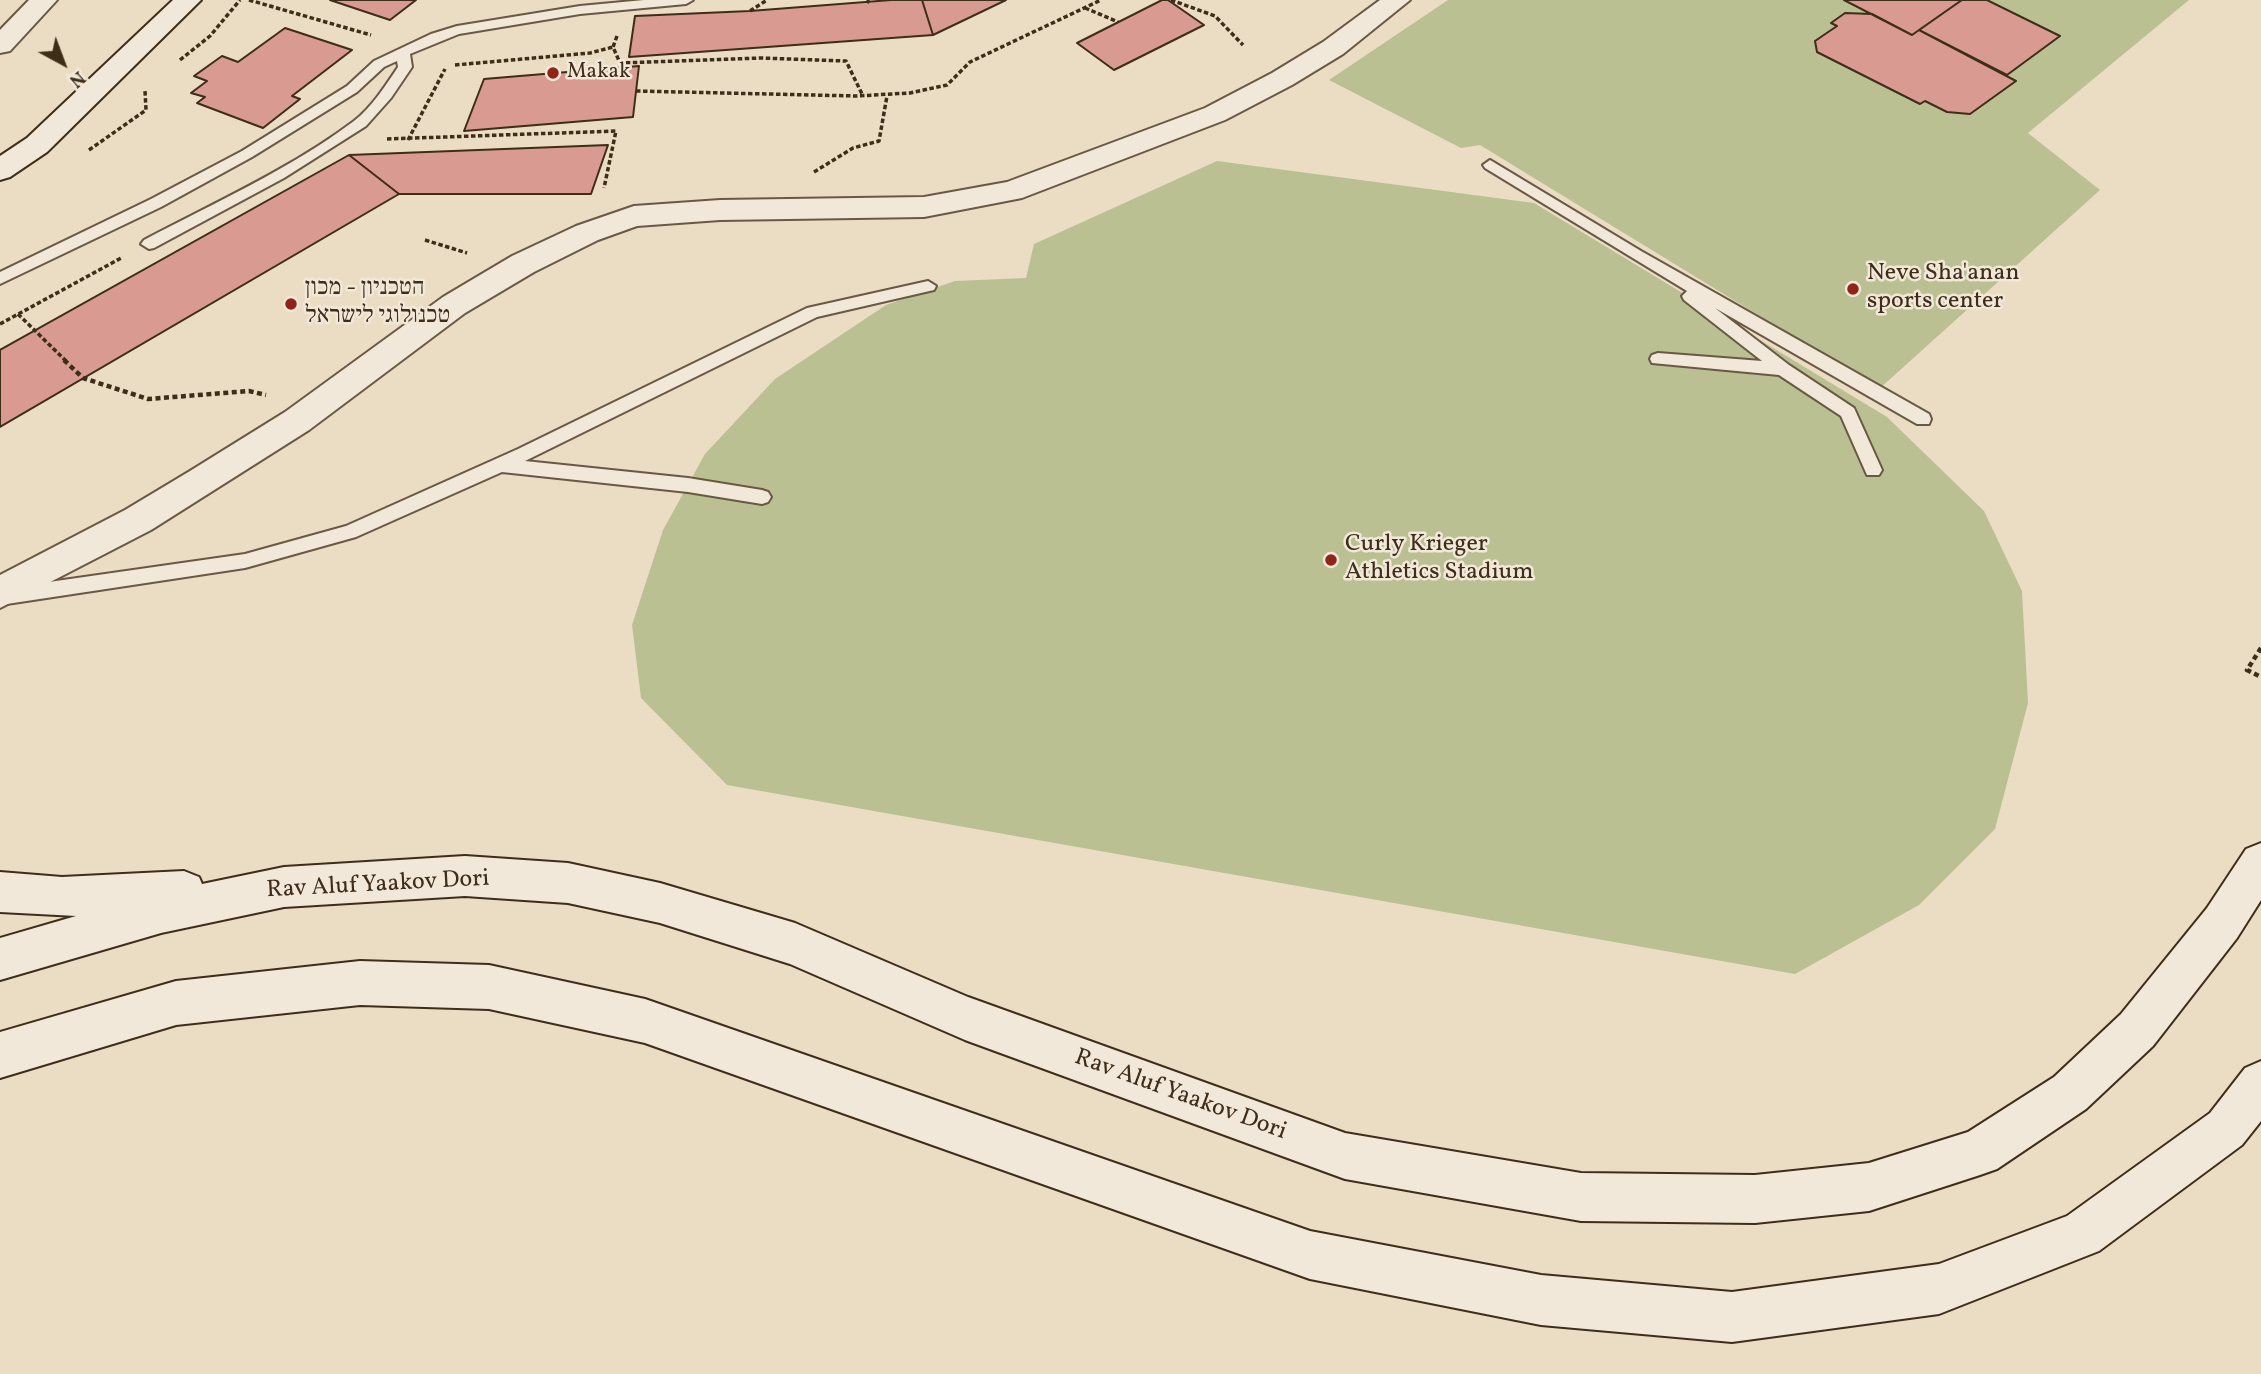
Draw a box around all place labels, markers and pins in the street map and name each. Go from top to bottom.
place label: Makak [567,60,630,86]
marker: Makak [545,65,561,81]
place label: Neve Sha'anan sports center [1867,261,2020,317]
place label: הטכניון - מכון טכנולוגי לישראל [305,276,450,332]
marker: Neve Sha'anan sports center [1845,281,1861,297]
marker: הטכניון - מכון טכנולוגי לישראל [283,296,299,312]
place label: Curly Krieger Athletics Stadium [1345,532,1533,588]
marker: Curly Krieger Athletics Stadium [1323,552,1339,568]

